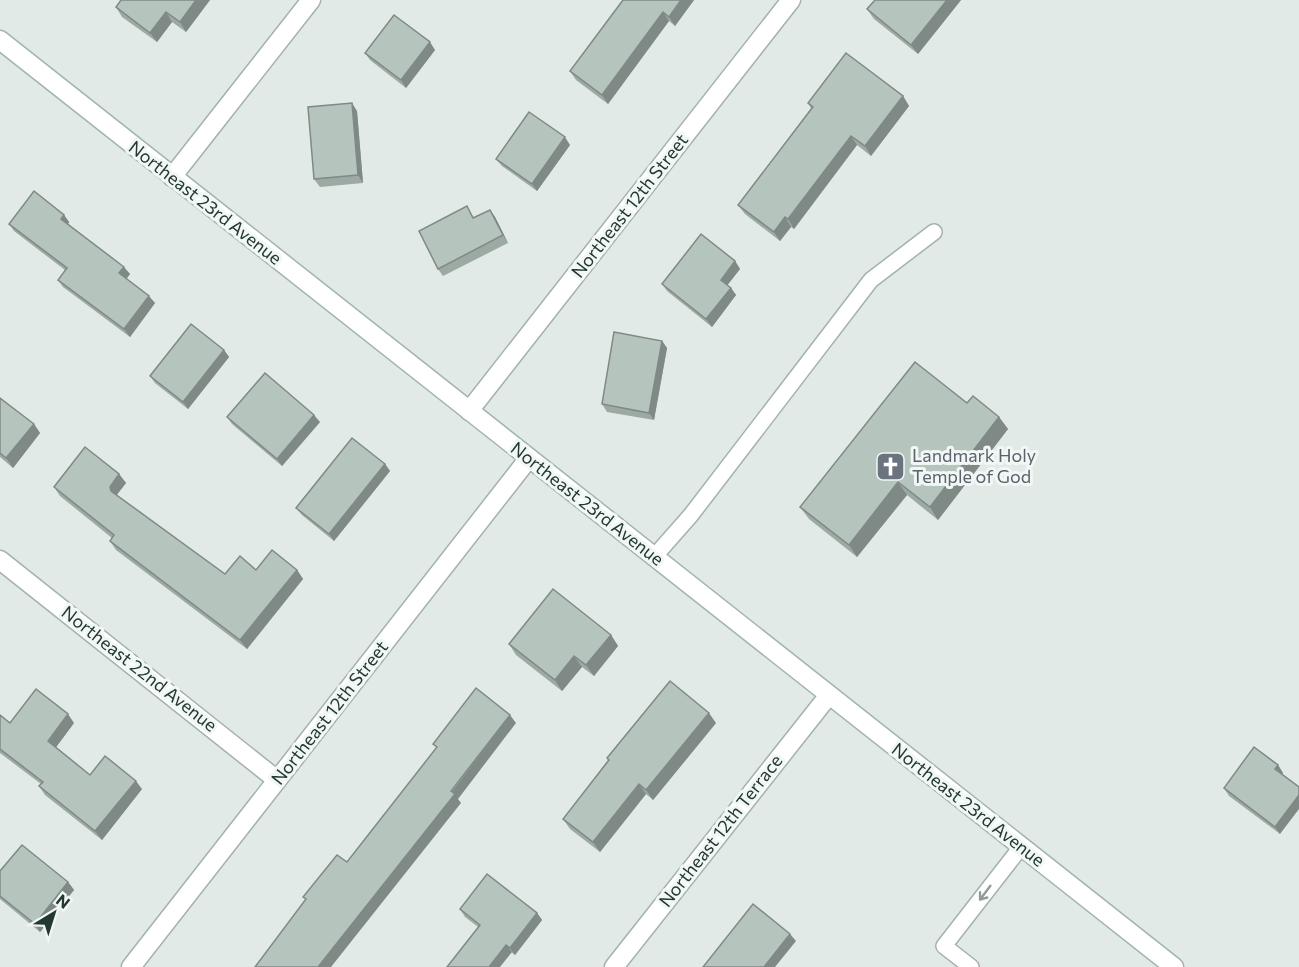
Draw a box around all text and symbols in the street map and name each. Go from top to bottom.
street label: Northeast 12th Street [566,129,692,282]
street label: Northeast 23rd Avenue [125,136,286,269]
street label: Northeast 23rd Avenue [507,437,668,570]
place label: Landmark Holy Temple of God [912,444,1036,487]
church icon: Landmark Holy Temple of God [875,450,907,482]
street label: Northeast 22nd Avenue [58,601,222,736]
street label: Northeast 12th Street [266,636,392,789]
street label: Northeast 23rd Avenue [888,738,1049,871]
street label: Northeast 12th Terrace [654,750,787,911]
north arrow [24,883,84,943]
one-way arrow [979,884,992,900]
text: N [53,890,74,912]

